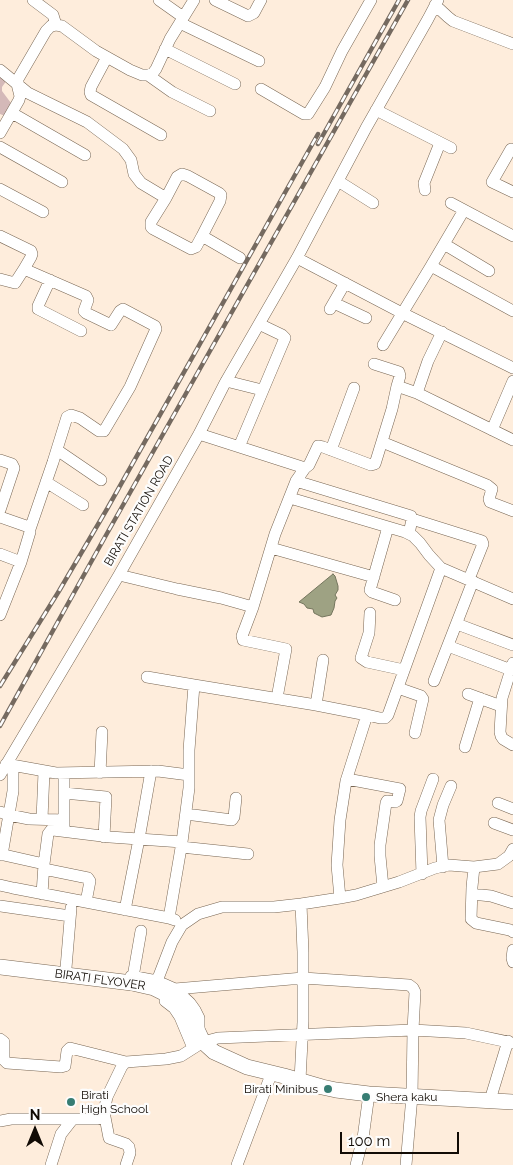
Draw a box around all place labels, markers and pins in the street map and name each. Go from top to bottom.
place label: Birati Minibus [244,1082,318,1096]
marker: Birati Minibus [322,1083,334,1095]
place label: Birati High School [81,1088,148,1116]
place label: Shera kaku [376,1090,437,1104]
marker: Shera kaku [360,1091,372,1103]
marker: Birati High School [65,1096,77,1108]

